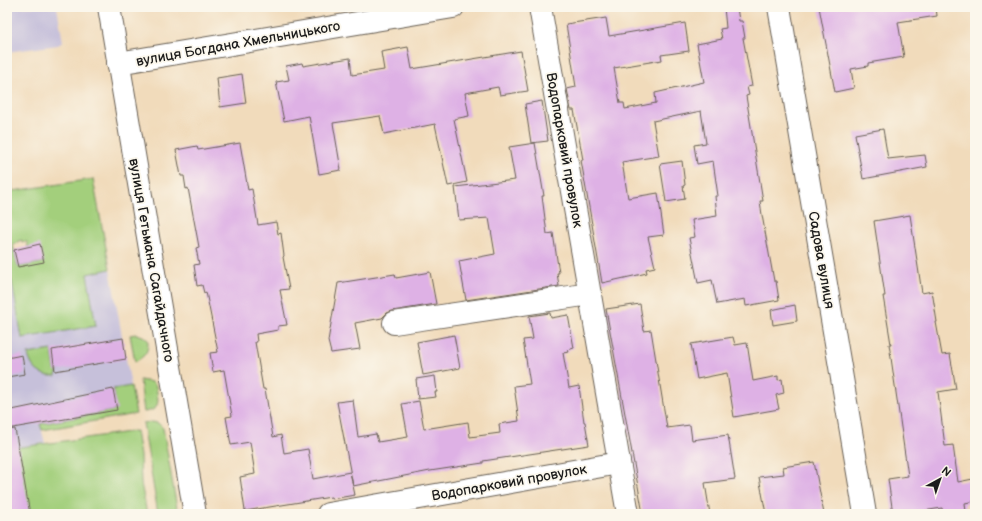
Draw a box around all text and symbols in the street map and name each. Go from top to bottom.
street label: вулиця Богдана Хмельницького [135,17,341,70]
street label: Водопарковий провулок [542,71,587,229]
street label: вулиця Гетьмана Сагайдачного [125,157,178,363]
street label: Садова вулиця [805,210,838,310]
north arrow [920,459,960,499]
street label: Водопарковий провулок [430,460,588,505]
text: N [939,464,953,479]

